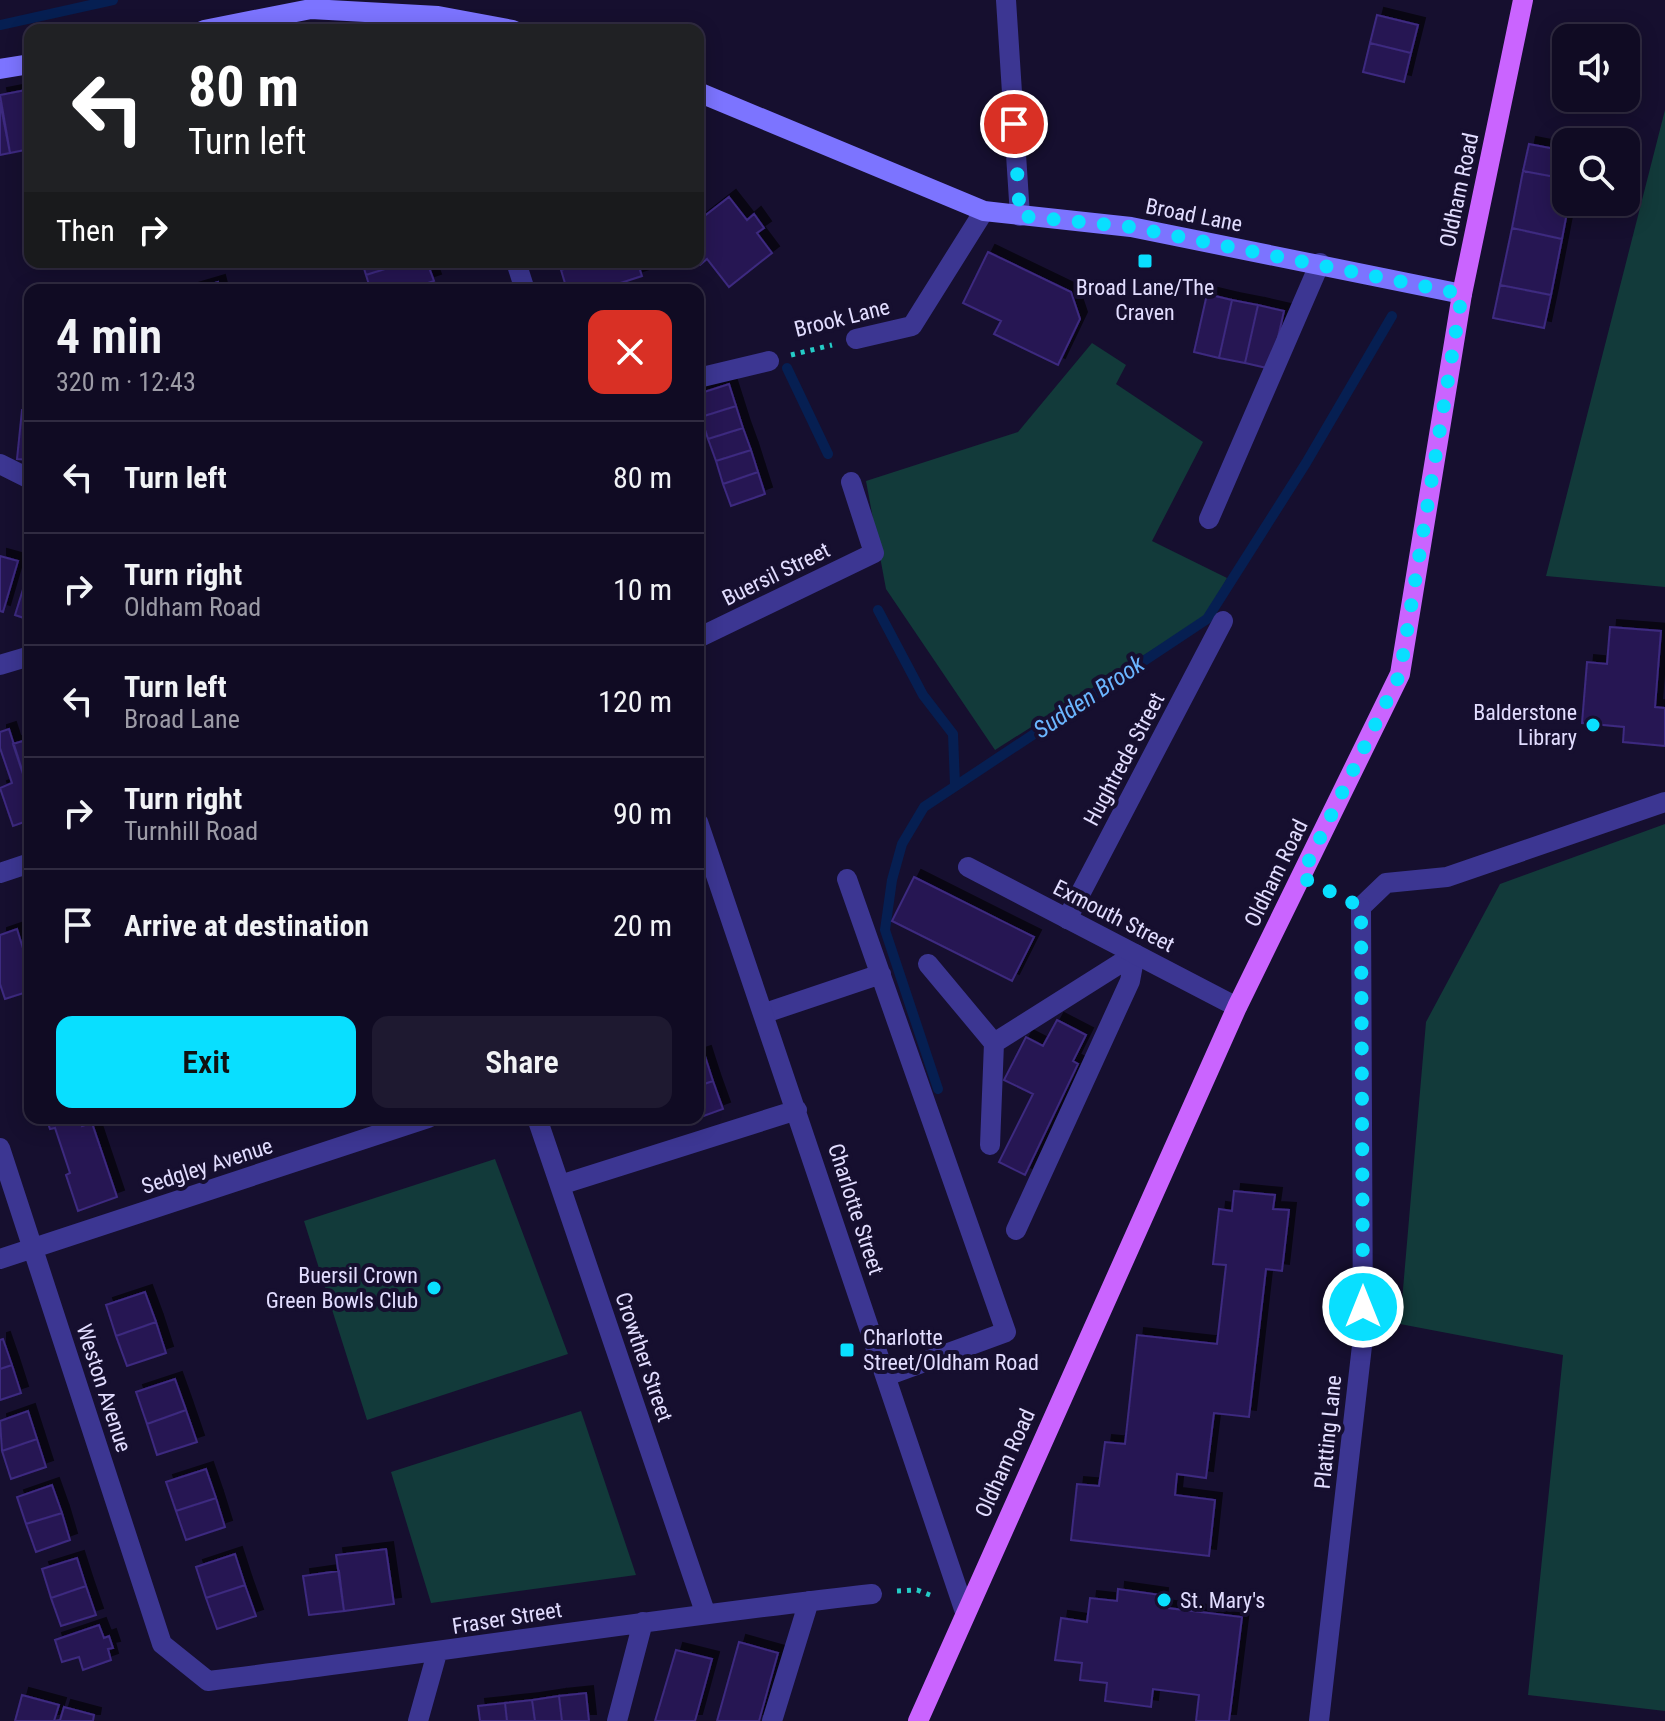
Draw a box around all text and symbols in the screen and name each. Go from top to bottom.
map controls [1552,24,1640,216]
button: sound [1552,24,1640,112]
text: 80 m [188,54,299,120]
icon: left [56,56,160,160]
pin [980,90,1048,158]
icon: arrive [992,102,1036,146]
text: Turn left [188,121,306,163]
button: search [1552,128,1640,216]
street label: Oldham Road [1435,131,1483,249]
street label: Broad Lane [1144,193,1244,237]
icon: right [131,208,175,252]
text: Then [56,213,115,248]
marker: Broad Lane/The Craven [1136,252,1154,270]
place label: Broad Lane/The Craven [1076,275,1214,325]
street label: Brook Lane [792,294,892,342]
text: 4 min [56,308,162,365]
button: close [588,310,672,394]
text: 320 m · 12:43 [56,367,196,397]
icon: left [56,455,100,499]
text: Turn left [124,460,227,495]
text: 80 m [613,460,672,495]
street label: Buersil Street [718,537,834,611]
text: Turn right [124,557,242,592]
icon: right [56,567,100,611]
text: 10 m [613,572,672,607]
text: Oldham Road [124,592,261,622]
water label: Sudden Brook [1028,649,1150,744]
text: Turn left [124,669,227,704]
icon: left [56,679,100,723]
text: 120 m [598,684,672,719]
street label: Hughtrede Street [1078,688,1170,830]
place label: Balderstone Library [1473,700,1577,750]
text: Broad Lane [124,704,240,734]
marker: Balderstone Library [1584,716,1602,734]
text: Turn right [124,781,242,816]
icon: right [56,791,100,835]
text: 90 m [613,796,672,831]
street label: Oldham Road [1239,815,1313,931]
text: Turnhill Road [124,816,258,846]
street label: Exmouth Street [1049,875,1179,957]
icon: arrive [56,903,100,947]
text: Arrive at destination [124,908,369,943]
text: 20 m [613,908,672,943]
button: Exit [56,1016,356,1108]
button: Share [372,1016,672,1108]
street label: Sedgley Avenue [138,1133,276,1199]
street label: Charlotte Street [823,1140,889,1278]
place label: Buersil Crown Green Bowls Club [266,1263,418,1313]
position arrow [1321,1265,1405,1349]
marker: Buersil Crown Green Bowls Club [425,1279,443,1297]
street label: Crowther Street [610,1289,678,1425]
street label: Weston Avenue [72,1321,136,1455]
place label: Charlotte Street/Oldham Road [863,1325,1039,1375]
marker: Charlotte Street/Oldham Road [838,1341,856,1359]
street label: Platting Lane [1310,1374,1346,1490]
street label: Oldham Road [970,1405,1040,1521]
place label: St. Mary's [1180,1588,1265,1613]
marker: St. Mary's [1155,1591,1173,1609]
street label: Fraser Street [450,1597,564,1639]

